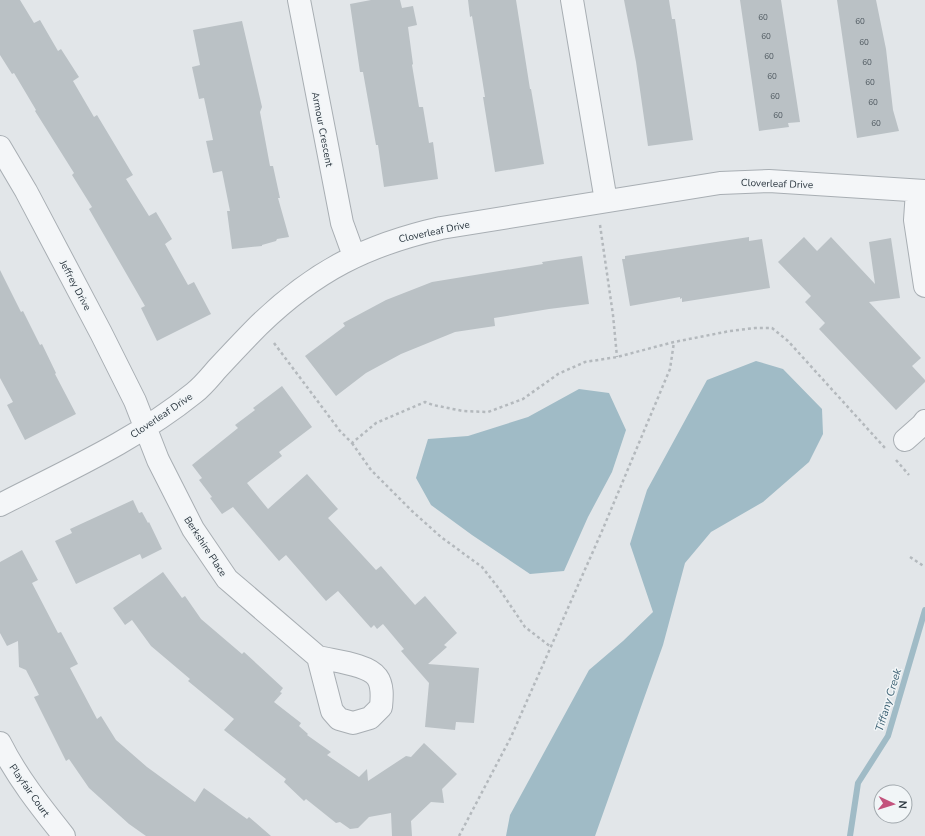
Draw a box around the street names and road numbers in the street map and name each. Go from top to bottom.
street label: Armour Crescent [308,90,336,168]
street label: Cloverleaf Drive [741,176,813,192]
street label: Cloverleaf Drive [397,218,471,246]
street label: Jeffrey Drive [55,257,94,313]
street label: Cloverleaf Drive [128,390,195,442]
street label: Berkshire Place [180,514,230,579]
street label: Playfair Court [6,761,53,820]

